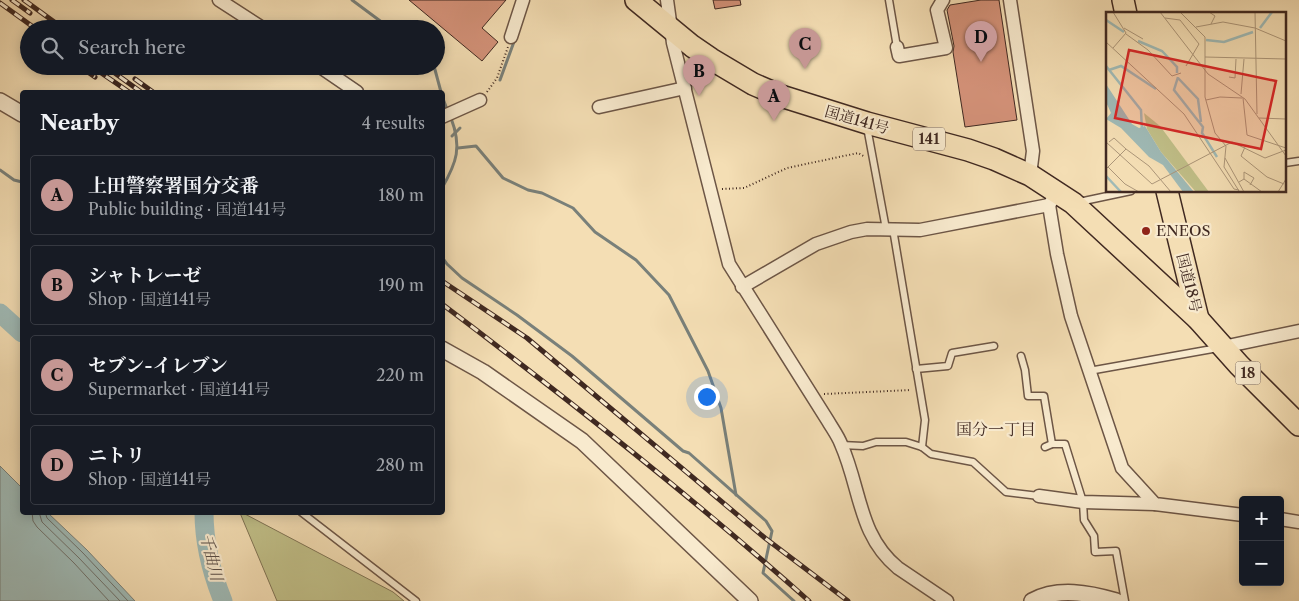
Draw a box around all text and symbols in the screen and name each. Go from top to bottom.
inset map [1106,12,1286,192]
search box [20,20,445,75]
pin: D [965,21,997,62]
pin: C [789,28,821,69]
icon: search [38,34,66,62]
text: Search here [78,36,186,59]
pin: B [683,55,715,96]
pin: A [758,80,790,121]
street label: 国道141号 [823,101,892,138]
text: Nearby [40,110,119,135]
text: 4 results [362,113,425,133]
road number: 141 [913,128,945,150]
text: 上田警察署国分交番 [88,174,259,197]
text: A [51,185,63,205]
text: 180 m [378,185,424,205]
text: Public building · 国道141号 [88,199,286,219]
place label: ENEOS [1156,221,1211,240]
marker: ENEOS [1140,225,1152,237]
street label: 国道18号 [1173,251,1206,314]
text: シャトレーゼ [88,264,201,287]
text: B [51,275,63,295]
text: 190 m [379,275,424,295]
text: Shop · 国道141号 [88,289,211,309]
text: セブン-イレブン [88,354,228,377]
road number: 18 [1236,362,1260,384]
text: C [51,365,63,385]
text: 220 m [376,365,424,385]
text: Supermarket · 国道141号 [88,379,270,399]
your location [694,384,720,410]
district label: 国分一丁目 [956,419,1036,439]
text: ニトリ [88,444,145,467]
text: D [50,455,64,475]
text: 280 m [376,455,424,475]
text: Shop · 国道141号 [88,469,211,489]
map controls [1239,496,1284,586]
button: + [1239,496,1284,541]
water label: 千曲川 [196,531,228,585]
button: − [1239,541,1284,586]

